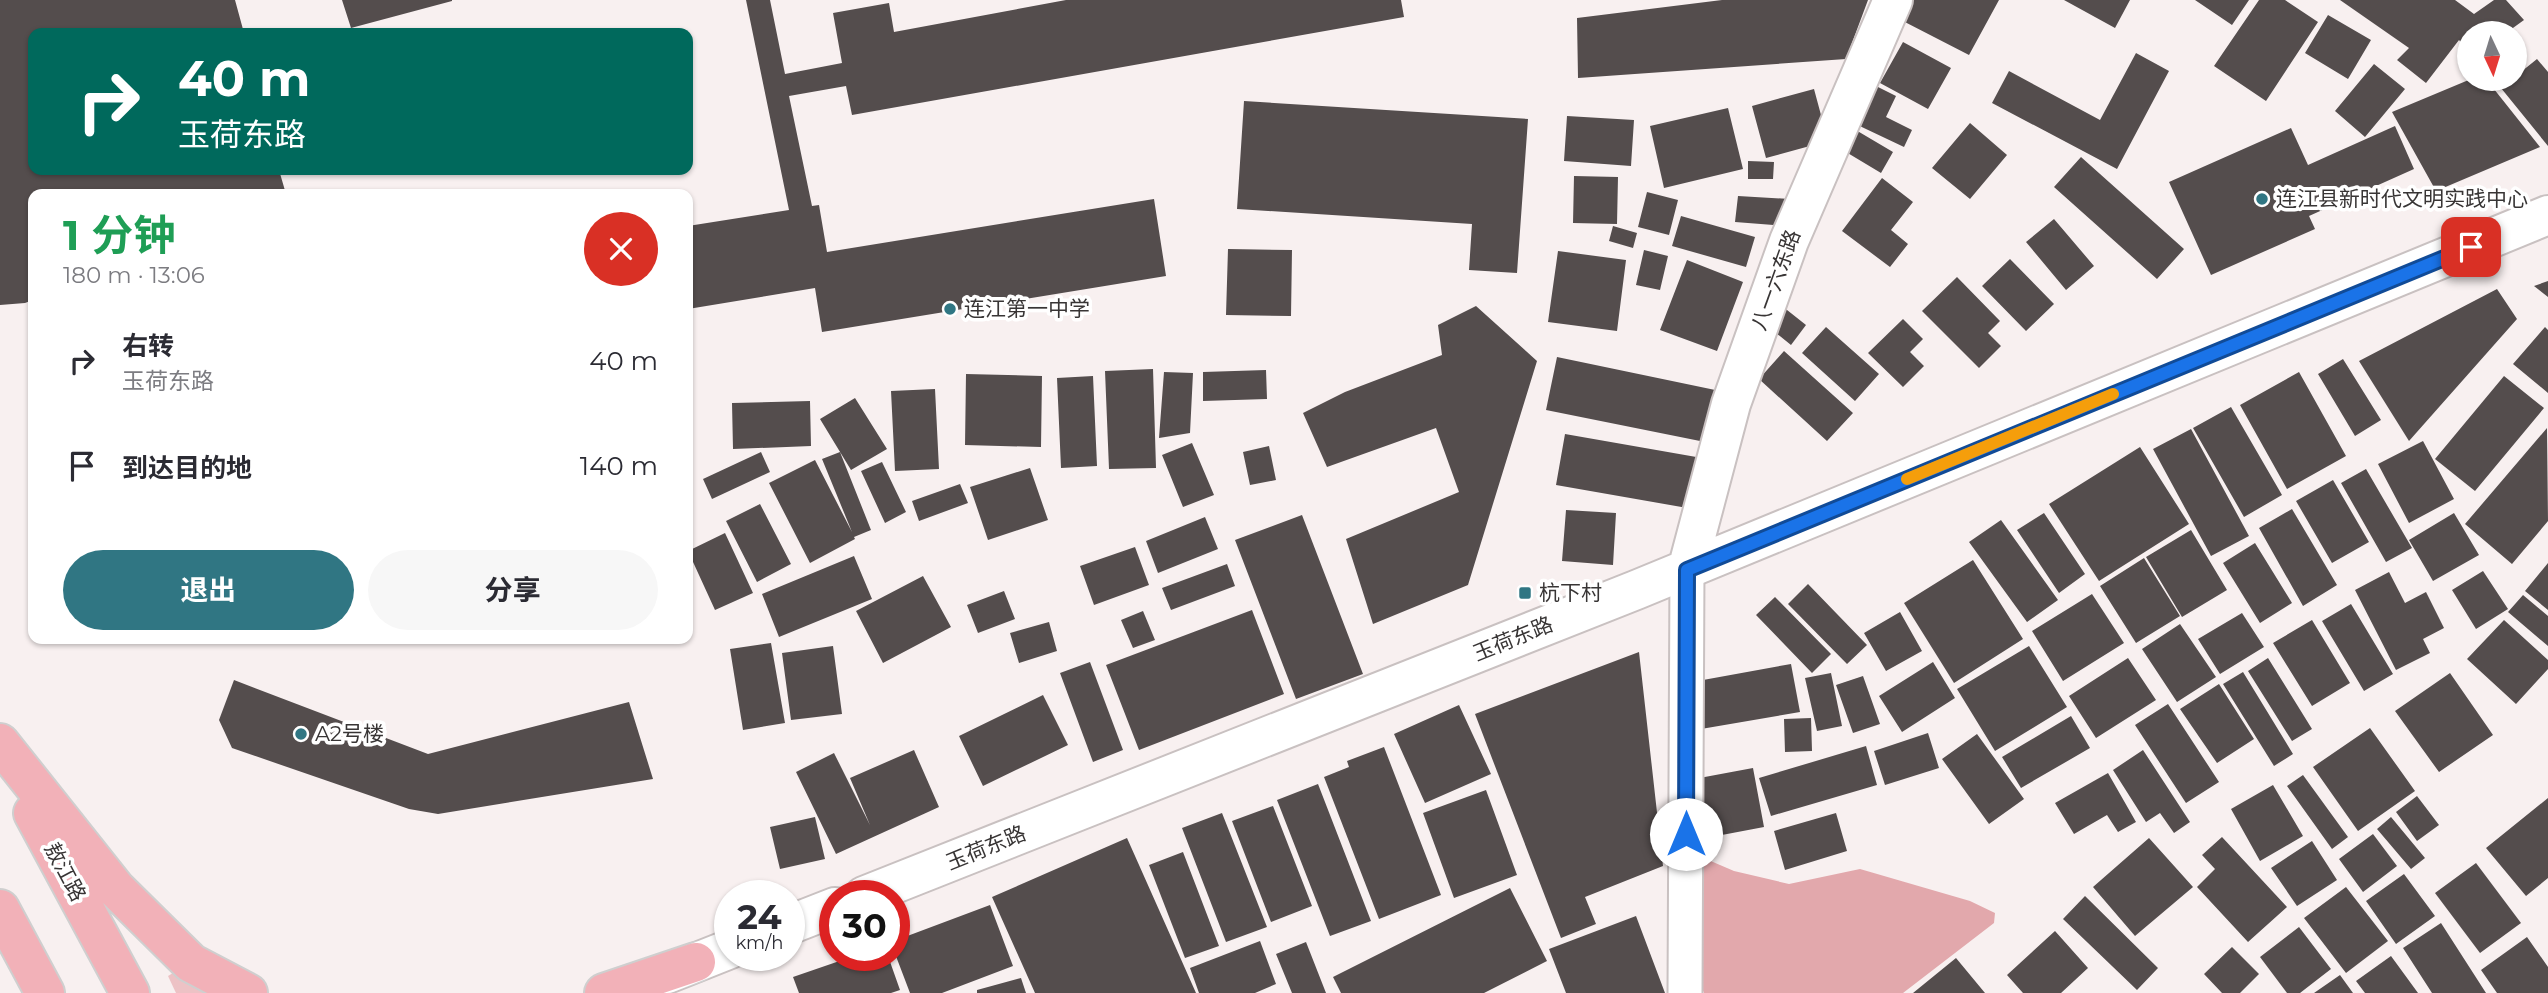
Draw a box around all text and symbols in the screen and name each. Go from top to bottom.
north arrow [2457,21,2527,91]
map controls [2457,21,2527,91]
text: 40 m [178,49,310,108]
icon: right [63,56,154,147]
text: 玉荷东路 [178,115,306,154]
place label: 连江县新时代文明实践中心 [2276,186,2528,211]
marker: 连江县新时代文明实践中心 [2254,191,2270,207]
text: 1 分钟 [63,209,175,261]
button: close [584,212,658,286]
pin [2441,217,2501,277]
street label: 八一六东路 [1746,226,1805,333]
icon: arrive [2452,228,2490,266]
text: 180 m · 13:06 [63,261,205,289]
place label: 连江第一中学 [964,296,1090,321]
marker: 连江第一中学 [942,301,958,317]
text: 右转 [122,330,174,362]
icon: right [63,342,101,380]
text: 40 m [589,345,658,377]
text: 玉荷东路 [122,367,214,395]
icon: arrive [63,447,101,485]
text: 140 m [580,450,658,482]
text: 到达目的地 [122,452,252,484]
button: 退出 [63,550,354,630]
button: 分享 [368,550,658,630]
place label: 杭下村 [1539,580,1602,605]
marker: 杭下村 [1517,585,1533,601]
street label: 玉荷东路 [1469,611,1556,666]
place label: A2号楼 [315,721,384,746]
marker: A2号楼 [293,726,309,742]
position arrow [1649,797,1723,871]
street label: 玉荷东路 [942,820,1029,875]
street label: 敖江路 [40,838,91,905]
speed limit sign: 30 [819,880,910,971]
text: 24 [737,895,782,938]
text: km/h [735,932,784,954]

